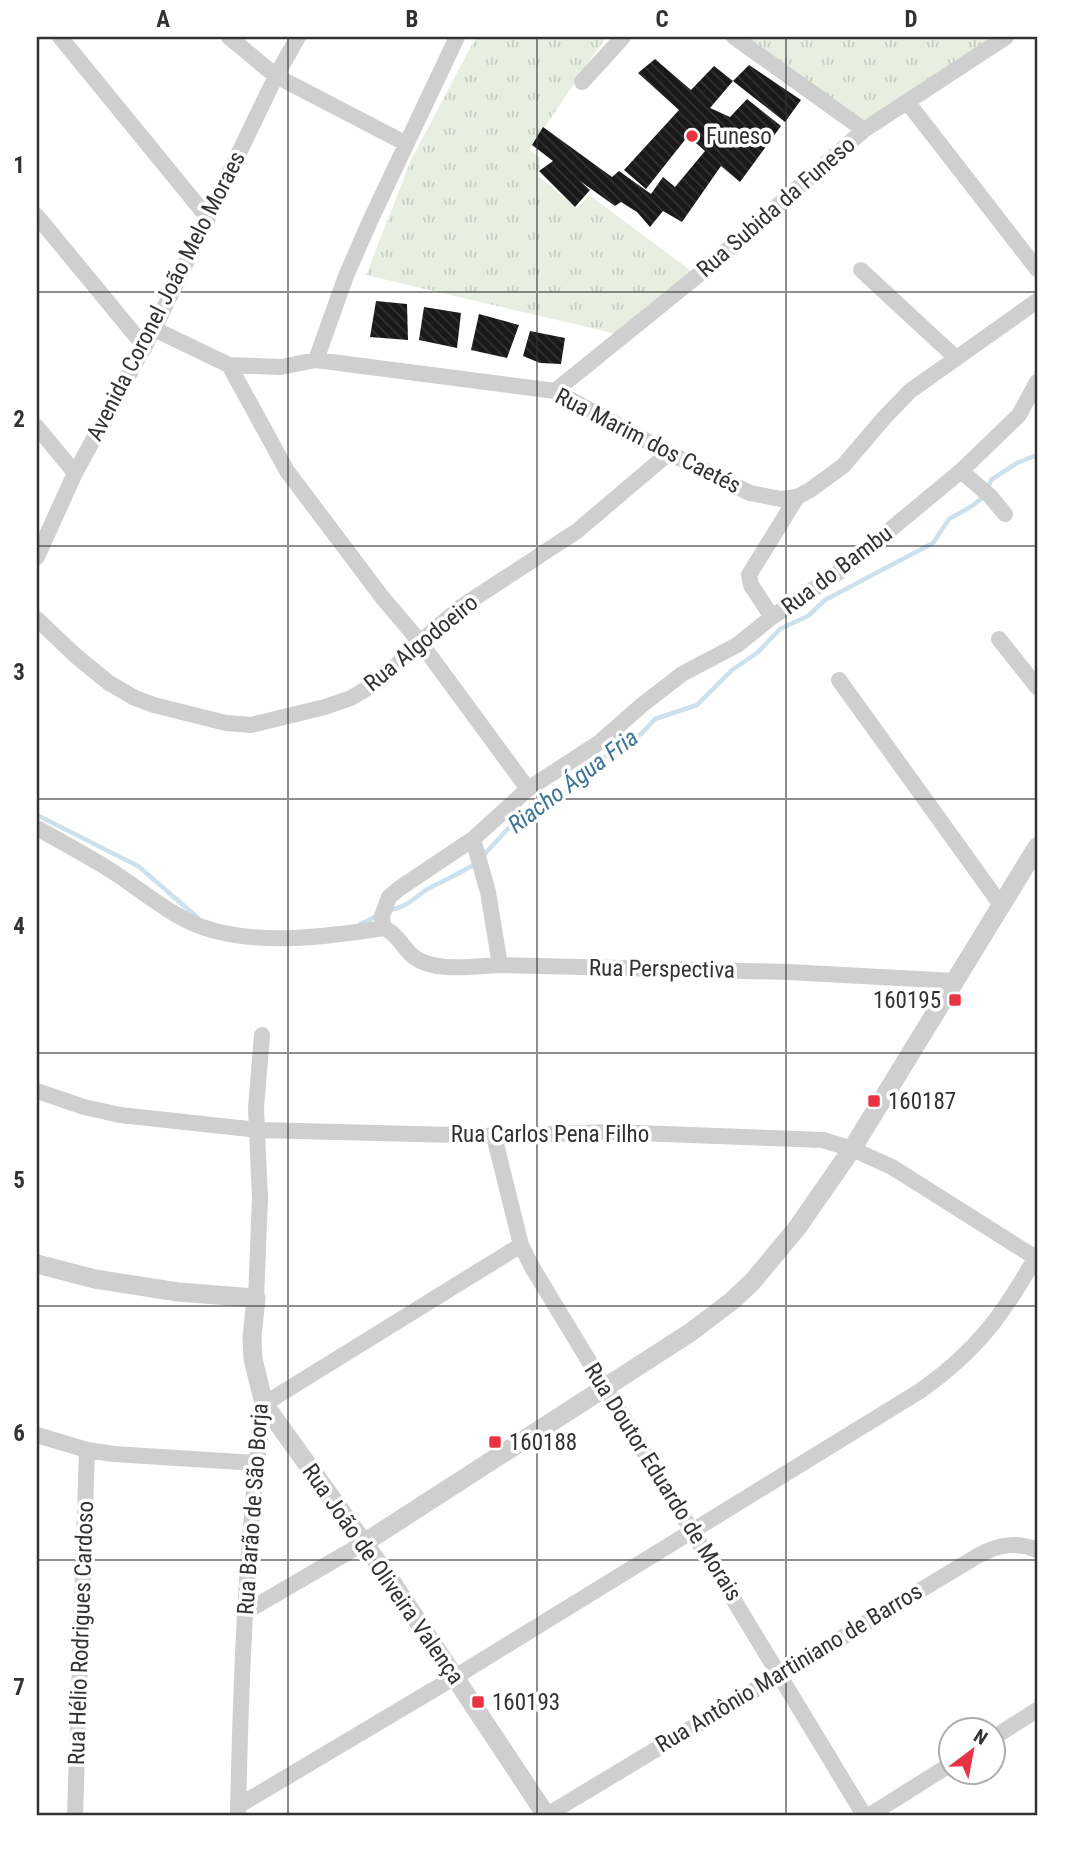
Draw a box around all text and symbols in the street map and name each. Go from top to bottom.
text: A [156,6,170,33]
text: B [406,6,418,33]
text: C [655,6,669,33]
text: D [905,6,918,33]
place label: Funeso [706,123,772,150]
marker: Funeso [684,128,700,144]
street label: Rua Subida da Funeso [691,131,861,283]
street label: Avenida Coronel João Melo Moraes [81,147,251,445]
text: 1 [13,152,25,179]
street label: Rua Marim dos Caetés [551,383,745,499]
text: 2 [13,406,25,433]
street label: Rua do Bambu [776,520,898,620]
street label: Rua Algodoeiro [359,589,483,697]
text: 3 [13,659,25,686]
water label: Riacho Água Fria [503,723,643,839]
text: 4 [13,913,25,940]
street label: Rua Perspectiva [589,954,735,984]
place label: 160195 [873,987,941,1014]
marker: 160195 [947,992,963,1008]
place label: 160187 [888,1088,956,1115]
marker: 160187 [866,1093,882,1109]
street label: Rua Carlos Pena Filho [451,1121,649,1148]
text: 5 [13,1167,25,1194]
street label: Rua Doutor Eduardo de Morais [579,1358,747,1606]
street label: Rua Barão de São Borja [232,1402,274,1616]
text: 6 [13,1420,25,1447]
place label: 160188 [509,1429,577,1456]
marker: 160188 [487,1434,503,1450]
street label: Rua João de Oliveira Valença [297,1459,469,1689]
street label: Rua Hélio Rodrigues Cardoso [63,1500,99,1766]
street label: Rua Antônio Martiniano de Barros [651,1578,927,1758]
text: 7 [13,1674,25,1701]
place label: 160193 [492,1689,560,1716]
marker: 160193 [470,1694,486,1710]
north arrow [937,1716,1007,1786]
text: N [970,1724,992,1750]

